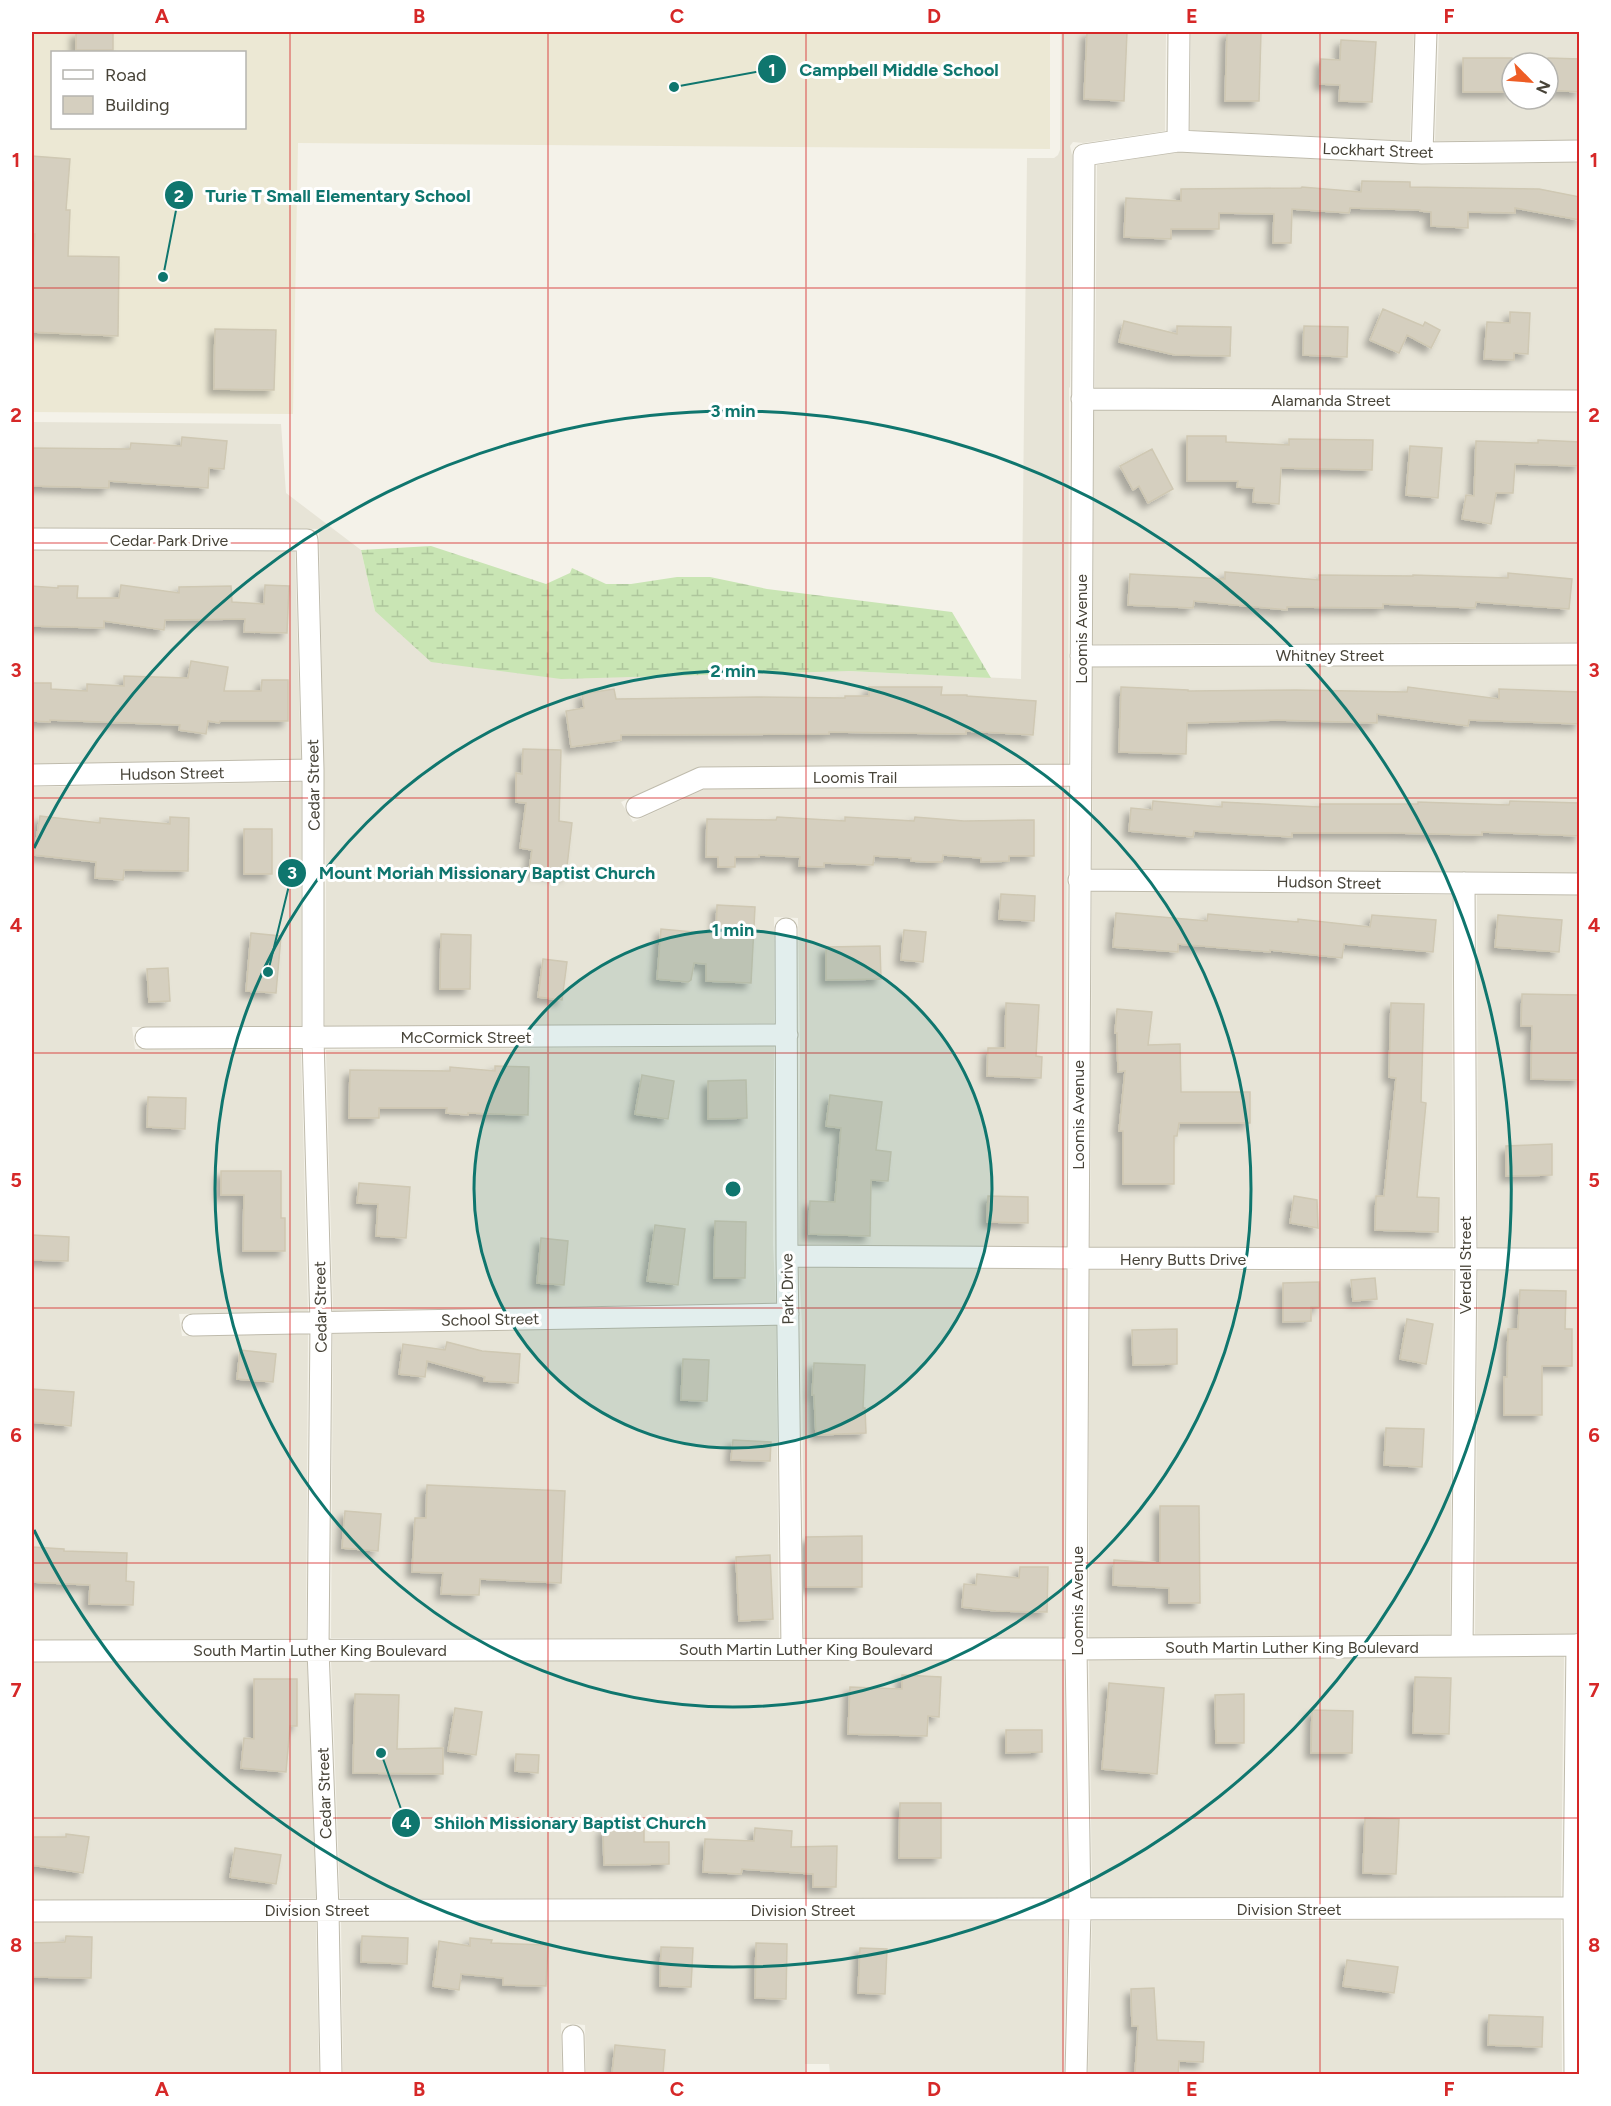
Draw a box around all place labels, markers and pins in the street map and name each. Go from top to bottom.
callout: Campbell Middle School [757,51,1011,87]
callout: Turie T Small Elementary School [164,177,483,213]
callout: Mount Moriah Missionary Baptist Church [277,855,667,891]
centre of rings [723,1179,743,1199]
callout: Shiloh Missionary Baptist Church [391,1805,718,1841]

